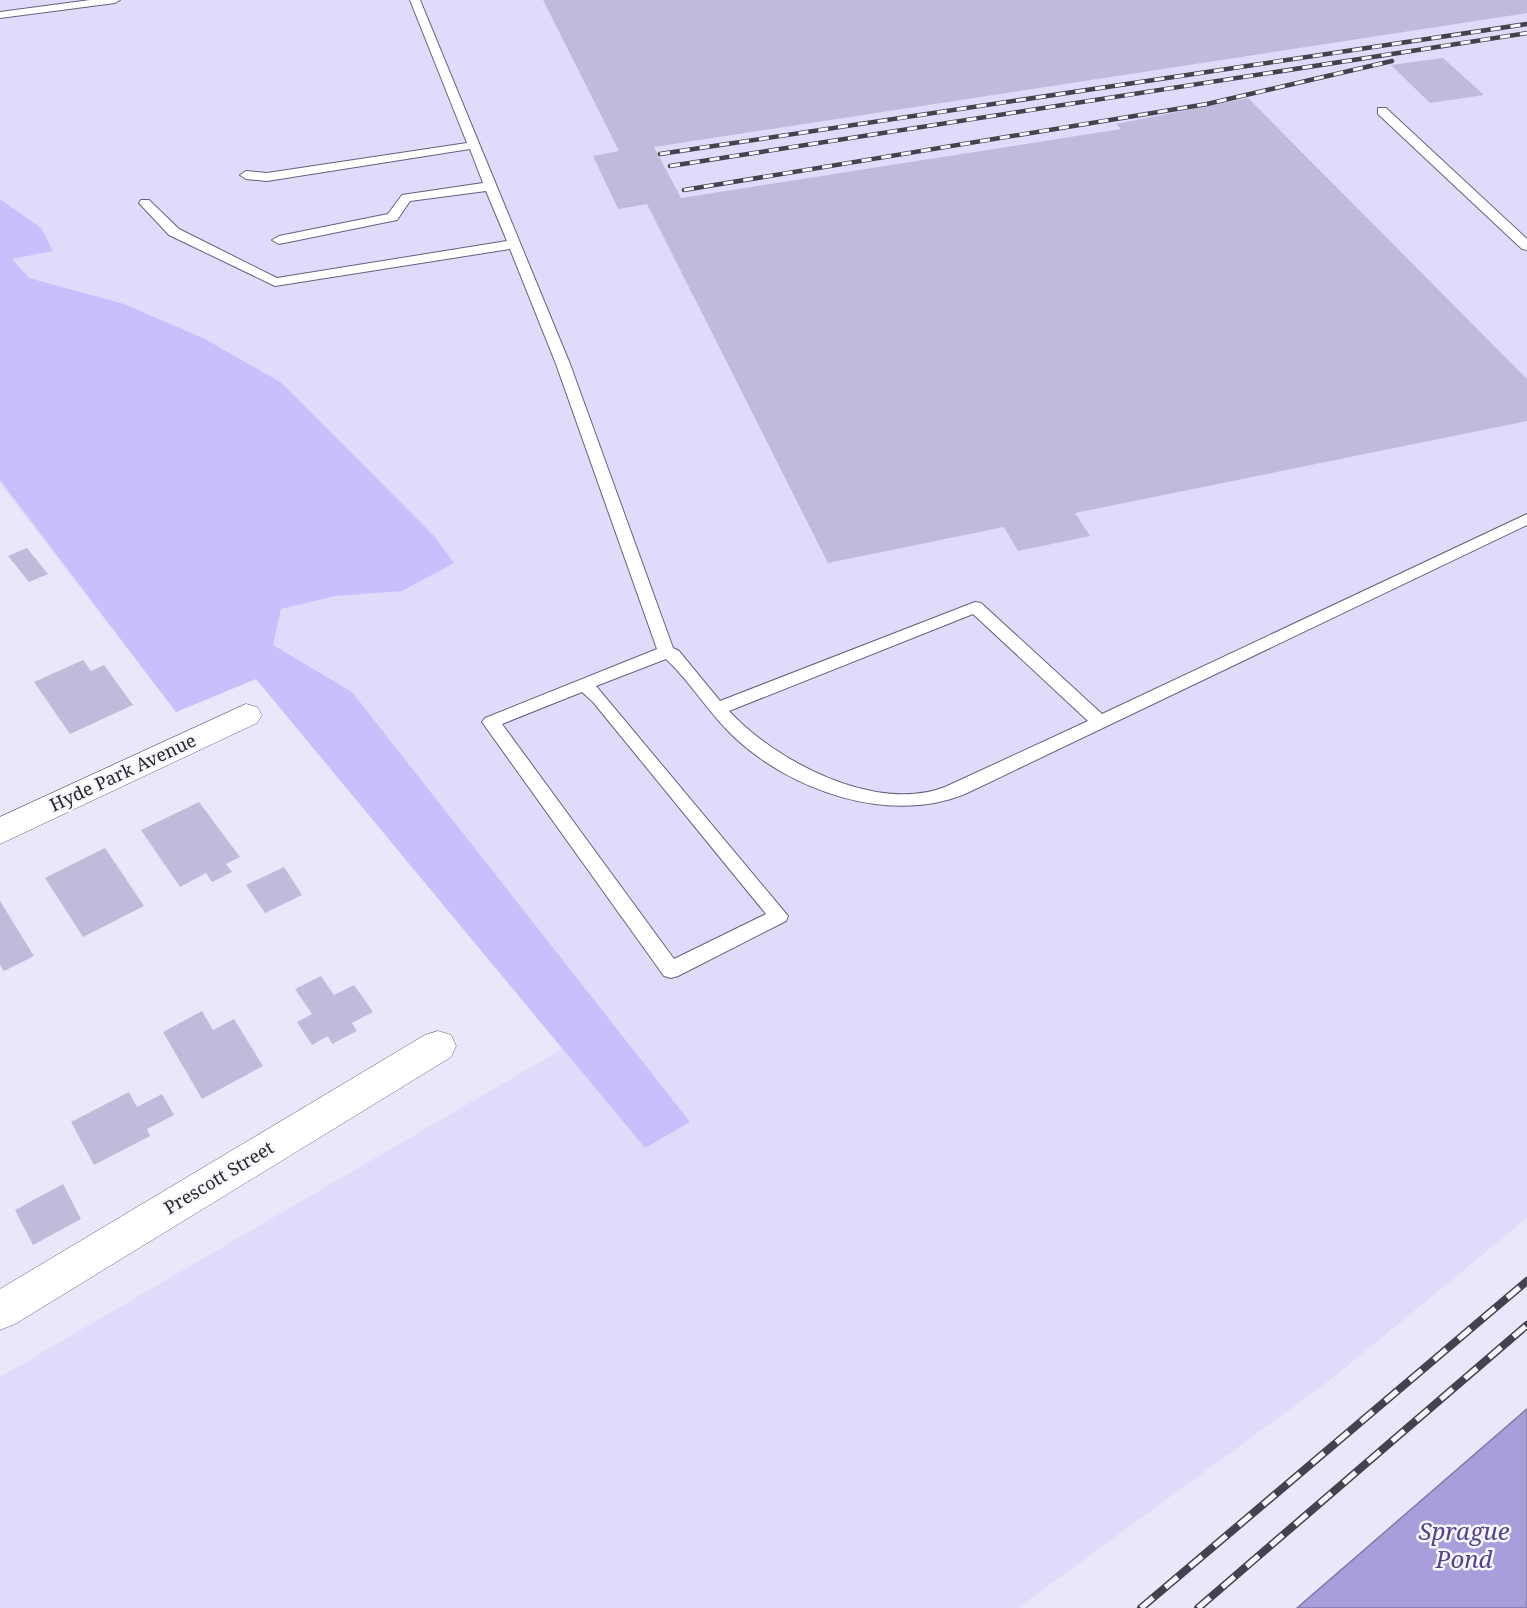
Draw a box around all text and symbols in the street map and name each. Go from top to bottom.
street label: Hyde Park Avenue [46,728,200,817]
street label: Prescott Street [159,1135,278,1219]
water label: Sprague Pond [1418,1514,1510,1575]

